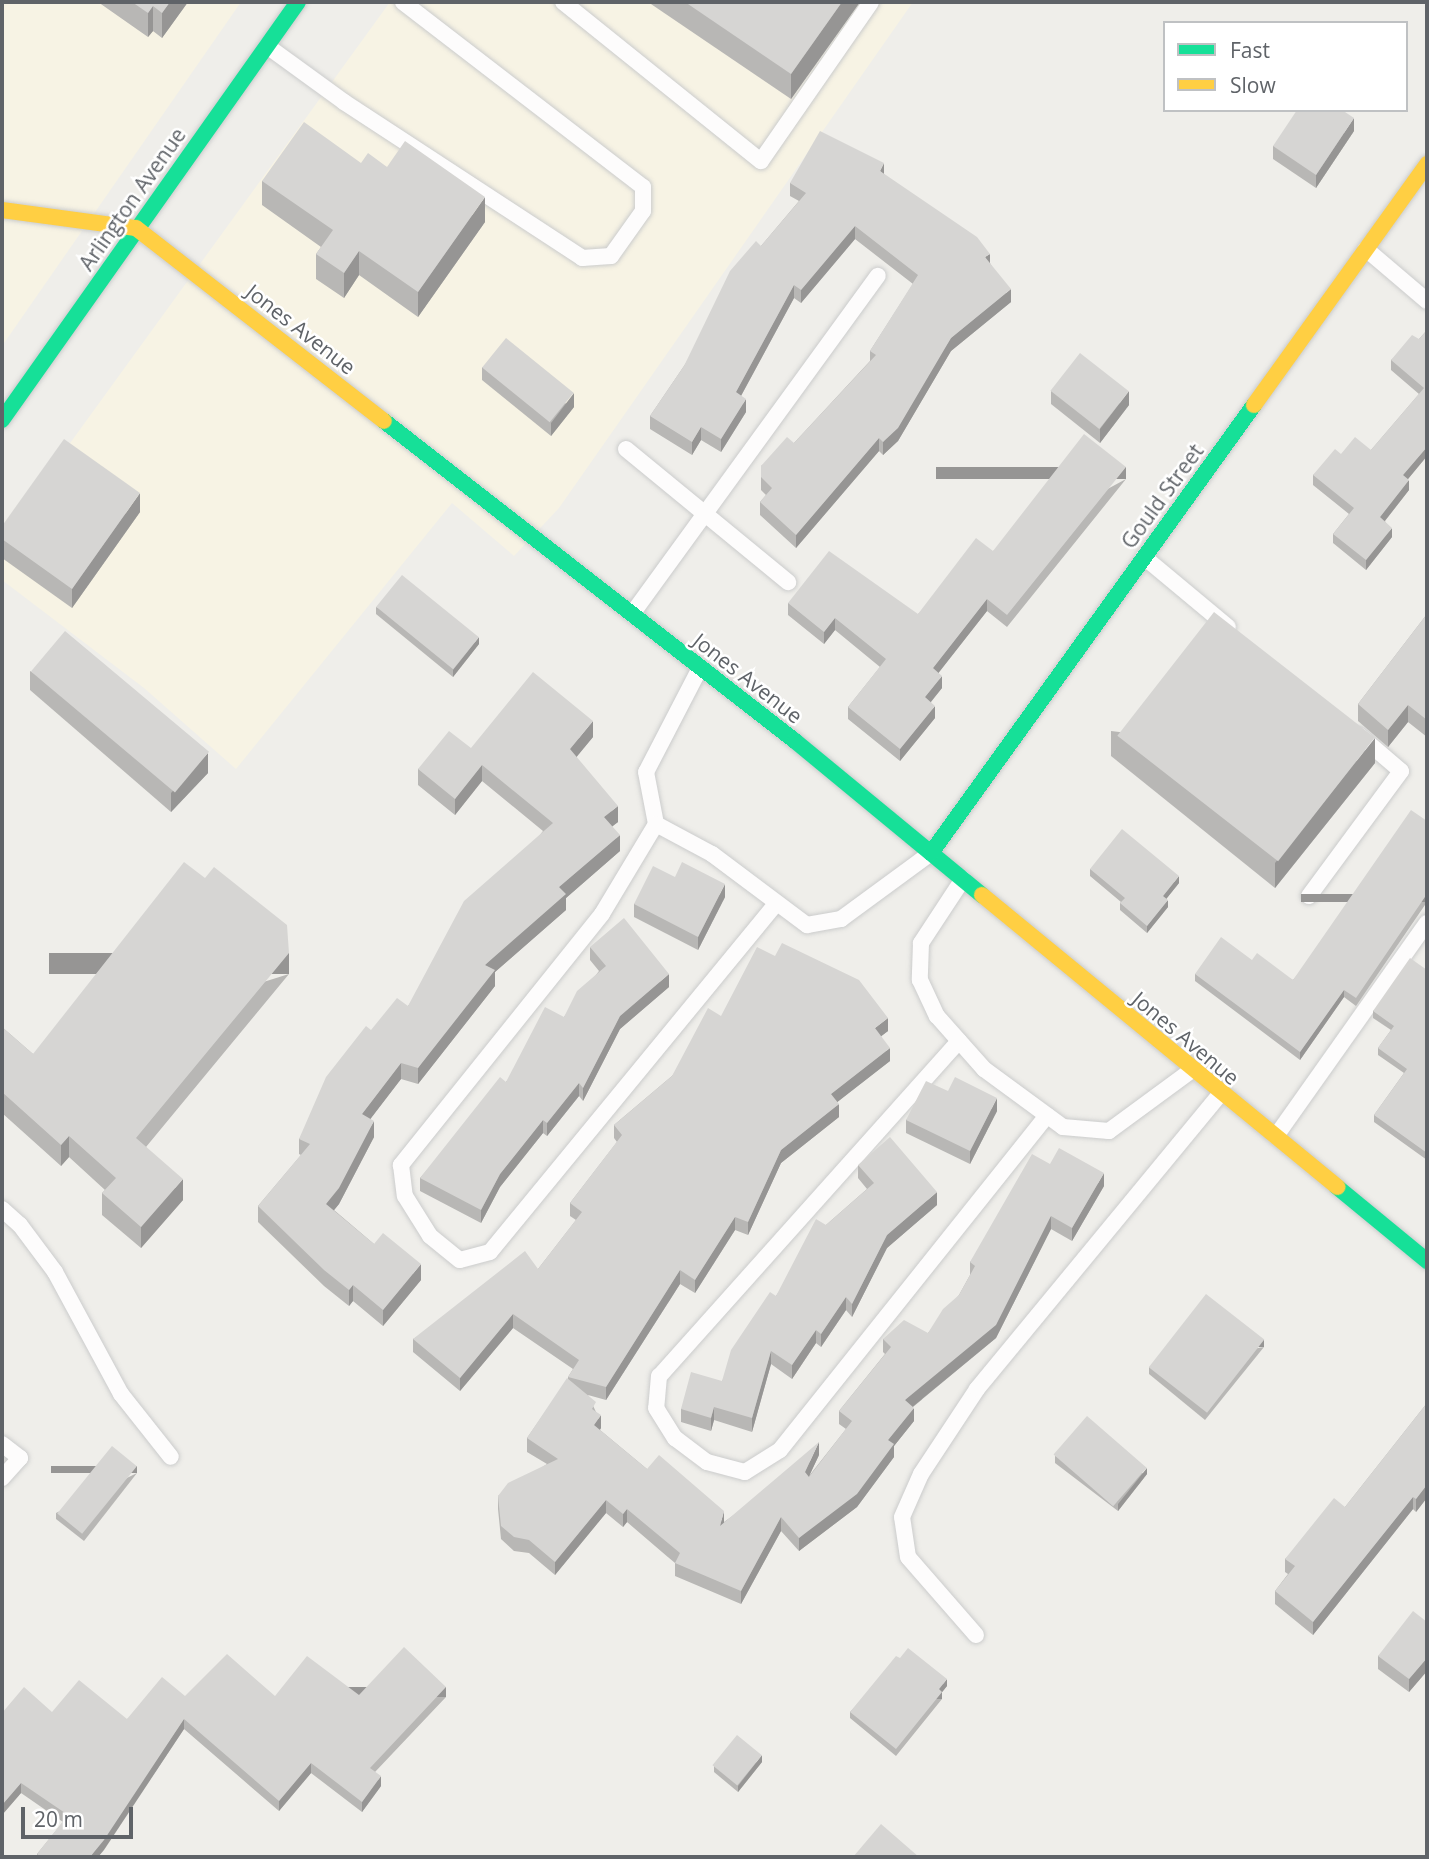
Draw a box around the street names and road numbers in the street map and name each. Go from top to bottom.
street label: Arlington Avenue [73,123,191,275]
street label: Jones Avenue [241,279,361,379]
street label: Gould Street [1116,439,1208,553]
street label: Jones Avenue [688,628,808,728]
street label: Jones Avenue [1128,986,1244,1090]

